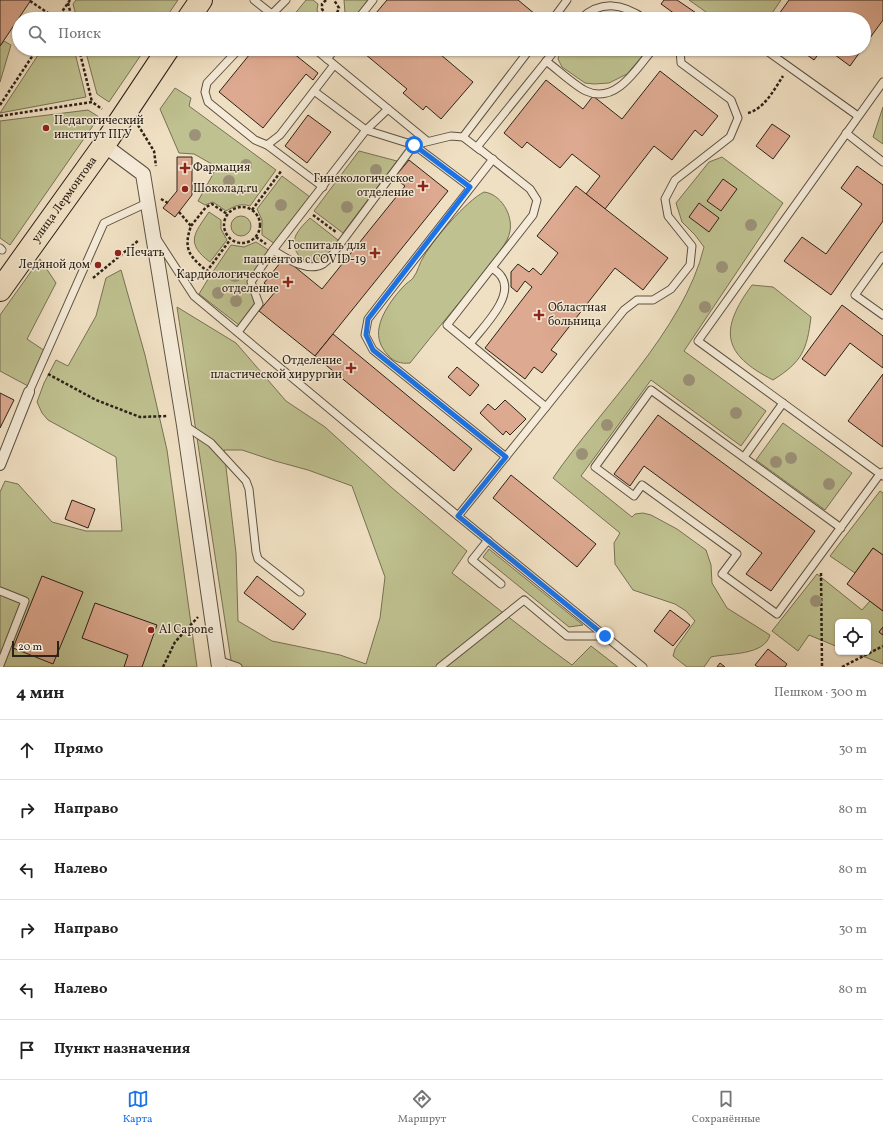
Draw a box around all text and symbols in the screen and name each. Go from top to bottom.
search box [12,12,871,56]
icon: search [26,23,48,45]
text: Поиск [58,24,101,45]
place label: Педагогический институт ПГУ [54,113,144,143]
marker: Педагогический институт ПГУ [41,123,51,133]
route start [405,136,423,154]
street label: улица Лермонтова [28,153,101,246]
place label: Фармация [193,160,250,176]
marker: Фармация [180,163,190,173]
place label: Гинекологическое отделение [314,171,414,201]
marker: Гинекологическое отделение [417,180,429,192]
place label: Шоколад.ru [193,181,258,197]
marker: Шоколад.ru [180,184,190,194]
place label: Госпиталь для пациентов с COVID-19 [243,238,366,268]
place label: Печать [126,245,165,261]
marker: Госпиталь для пациентов с COVID-19 [369,247,381,259]
marker: Печать [113,248,123,258]
place label: Ледяной дом [19,257,90,273]
marker: Ледяной дом [93,260,103,270]
place label: Кардиологическое отделение [177,267,279,297]
marker: Кардиологическое отделение [282,276,294,288]
place label: Областная больница [548,300,607,330]
marker: Областная больница [533,309,545,321]
place label: Отделение пластической хирургии [210,353,342,383]
marker: Отделение пластической хирургии [345,362,357,374]
map controls [835,619,871,655]
button: locate [835,619,871,655]
place label: Al Capone [159,622,214,638]
marker: Al Capone [146,625,156,635]
route end [596,627,614,645]
scale bar [12,639,59,658]
text: 20 m [18,640,42,655]
text: 4 мин [16,682,64,705]
text: Пешком · 300 m [774,684,867,702]
icon: ahead [16,739,38,761]
text: Прямо [54,739,103,760]
text: 30 m [839,741,867,759]
icon: right [16,799,38,821]
text: Направо [54,799,118,820]
text: 80 m [838,801,867,819]
icon: left [16,859,38,881]
text: Налево [54,859,108,880]
text: 80 m [838,861,867,879]
icon: right [16,919,38,941]
text: Направо [54,919,118,940]
text: 30 m [839,921,867,939]
icon: left [16,979,38,1001]
text: Налево [54,979,108,1000]
text: 80 m [838,981,867,999]
icon: arrive [16,1039,38,1061]
text: Пункт назначения [54,1039,190,1060]
tab: Карта [123,1088,153,1127]
tab: Маршрут [398,1088,446,1127]
tab: Сохранённые [692,1088,760,1127]

